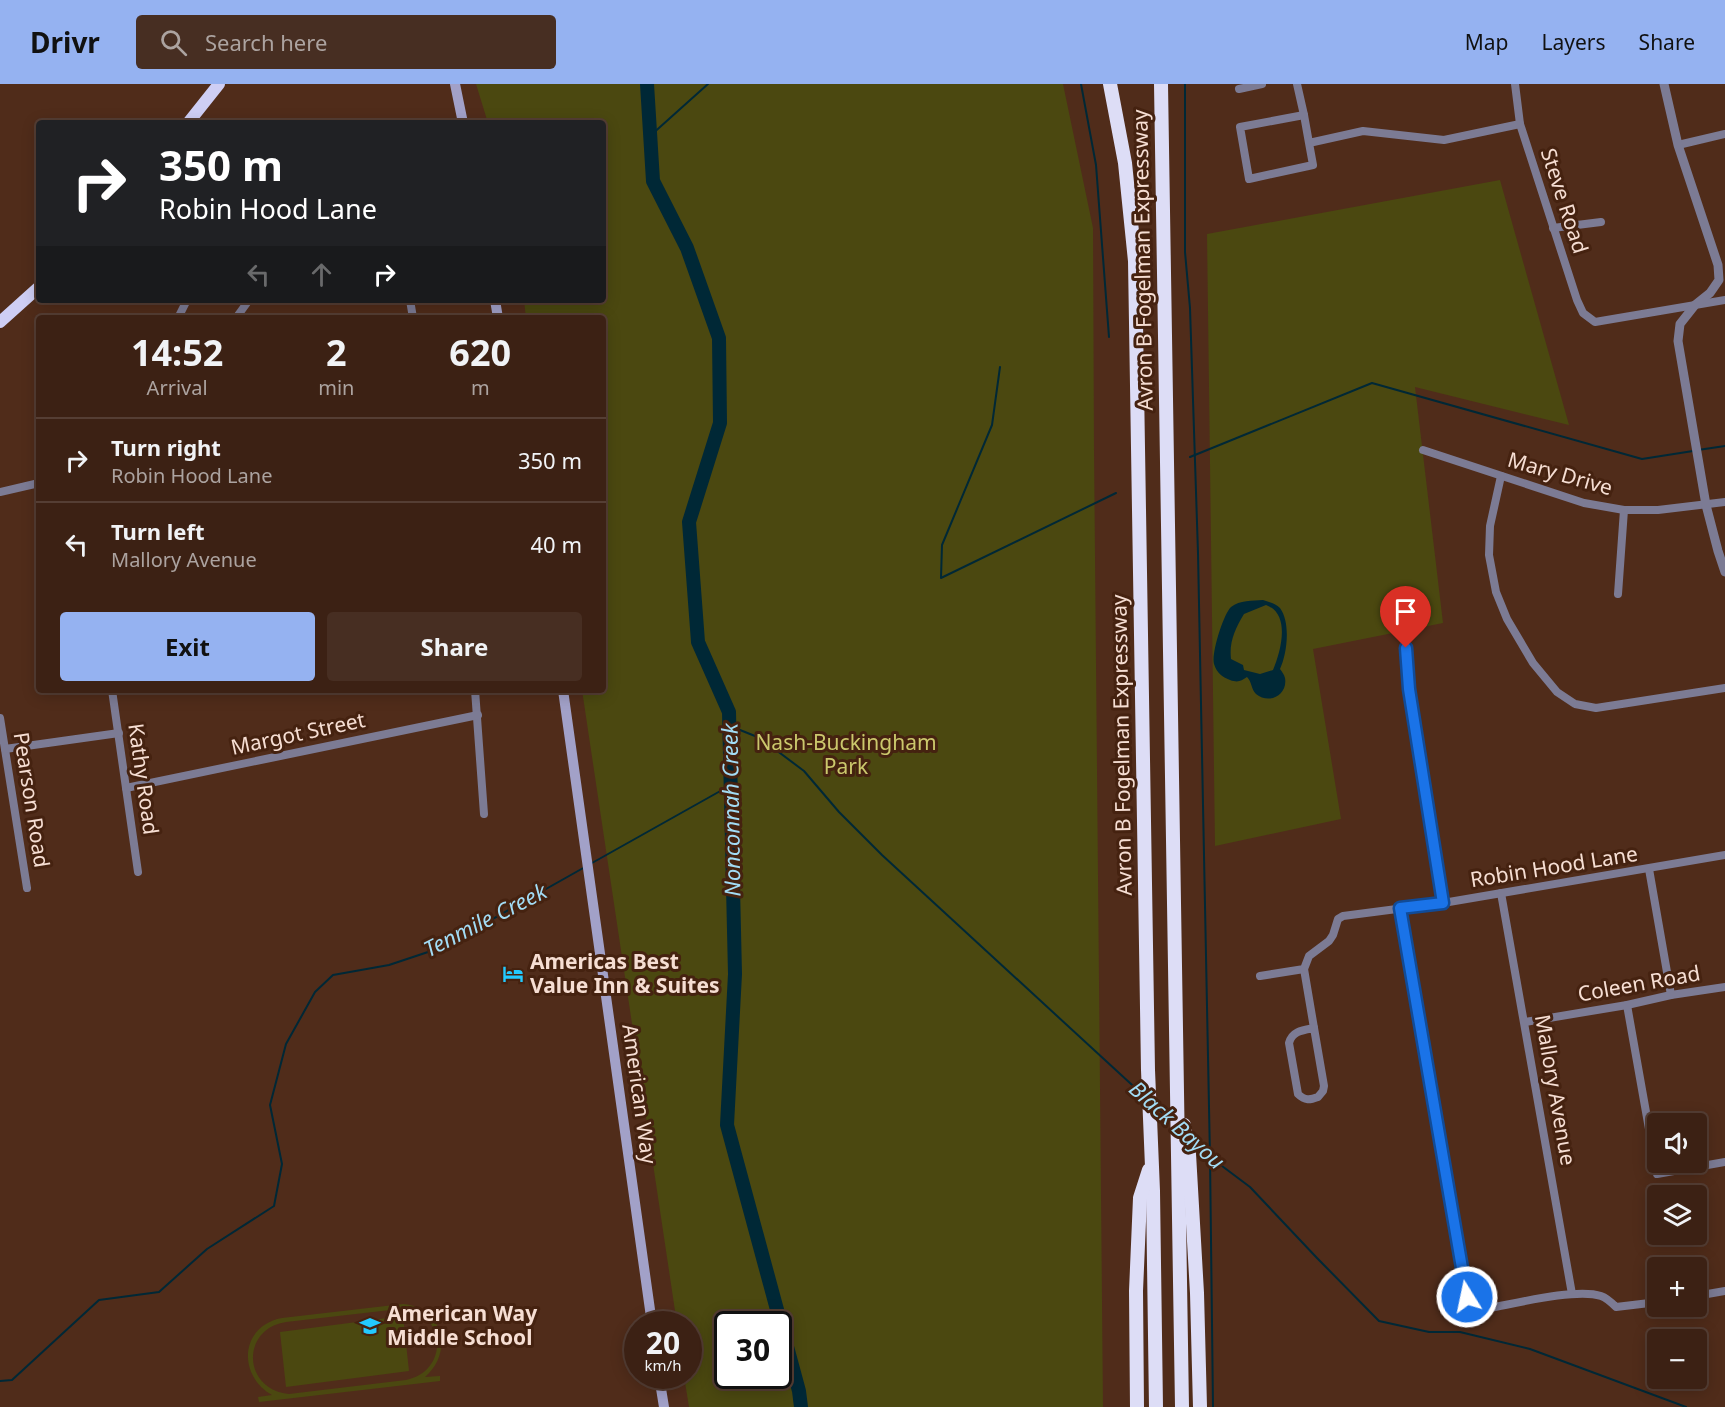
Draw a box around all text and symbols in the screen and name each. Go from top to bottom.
search box [136,15,556,69]
text: Drivr [30,23,100,61]
icon: search [157,26,190,59]
text: Search here [205,27,327,57]
text: Map [1465,28,1509,56]
text: Layers [1542,28,1606,56]
text: Share [1639,28,1695,56]
street label: Avron B Fogelman Expressway [1125,109,1159,411]
text: 350 m [159,136,283,193]
icon: right [60,144,138,222]
street label: Steve Road [1535,145,1595,257]
text: Robin Hood Lane [159,190,377,227]
icon: left [242,258,275,291]
icon: ahead [305,258,338,291]
icon: right [368,258,401,291]
text: 14:52 [131,328,223,377]
text: 2 [326,328,347,377]
text: 620 [449,328,511,377]
text: Arrival [147,374,208,401]
text: min [318,374,354,401]
text: m [471,374,490,401]
text: Turn right [111,432,221,462]
icon: right [60,444,93,477]
text: 350 m [518,445,582,475]
street label: Mary Drive [1505,445,1616,501]
text: Robin Hood Lane [111,462,272,489]
text: Turn left [111,516,205,546]
icon: left [60,528,93,561]
text: 40 m [531,529,582,559]
text: Mallory Avenue [111,546,257,573]
pin [1380,586,1431,648]
street label: Avron B Fogelman Expressway [1104,594,1138,896]
icon: arrive [1389,595,1422,628]
button: Exit [60,612,315,681]
button: Share [327,612,582,681]
street label: Margot Street [228,705,368,761]
street label: Kathy Road [122,721,166,836]
water label: Nonconnah Creek [713,722,747,897]
park label: Nash-Buckingham Park [755,728,937,780]
street label: Pearson Road [7,730,57,870]
street label: Robin Hood Lane [1468,839,1640,893]
water label: Tenmile Creek [418,875,552,963]
place label: Americas Best Value Inn & Suites [530,947,720,999]
street label: Coleen Road [1575,958,1702,1008]
hotel icon: Americas Best Value Inn & Suites [501,962,525,986]
street label: Mallory Avenue [1529,1012,1583,1168]
street label: American Way [616,1022,664,1166]
water label: Black Bayou [1123,1073,1232,1175]
map controls [1647,1113,1707,1389]
button: sound [1647,1113,1707,1173]
button: layers [1647,1185,1707,1245]
button: + [1647,1257,1707,1317]
position arrow [1435,1265,1499,1329]
place label: American Way Middle School [387,1299,537,1351]
speed limit sign: 30 [714,1311,792,1389]
school or university icon: American Way Middle School [358,1314,382,1338]
text: 20 [646,1322,680,1363]
button: − [1647,1329,1707,1389]
text: km/h [645,1355,681,1375]

